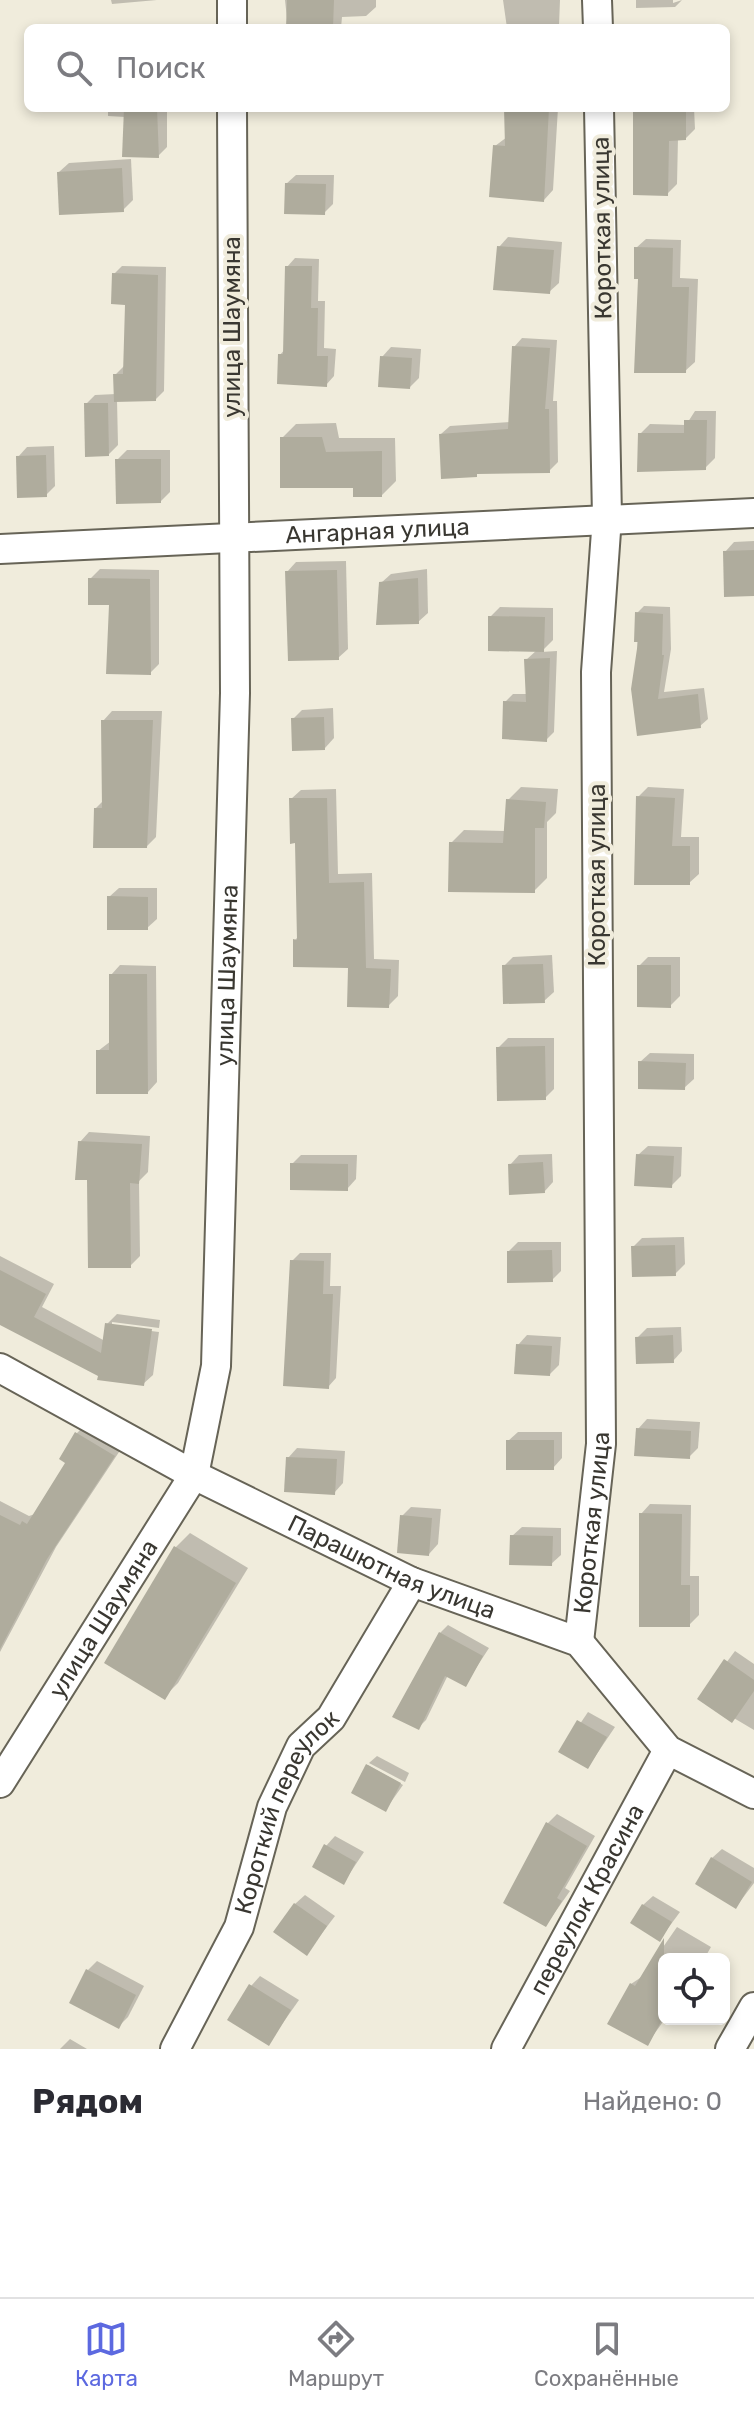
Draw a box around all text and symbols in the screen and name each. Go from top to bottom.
search box [24,24,730,112]
icon: search [52,46,96,90]
text: Поиск [116,50,206,86]
street label: Короткая улица [586,136,618,320]
street label: улица Шаумяна [218,236,246,418]
street label: Ангарная улица [285,513,470,549]
street label: Короткая улица [583,784,611,966]
street label: улица Шаумяна [210,884,244,1067]
street label: Короткая улица [568,1432,615,1615]
street label: Парашютная улица [283,1509,499,1625]
street label: улица Шаумяна [43,1535,164,1703]
street label: Короткий переулок [229,1704,345,1917]
street label: переулок Красина [524,1799,650,2000]
map controls [658,1953,730,2025]
button: locate [658,1953,730,2025]
text: Рядом [32,2081,143,2122]
text: Найдено: 0 [583,2086,722,2117]
tab: Карта [75,2317,138,2392]
tab: Маршрут [288,2317,384,2392]
tab: Сохранённые [534,2317,679,2392]

